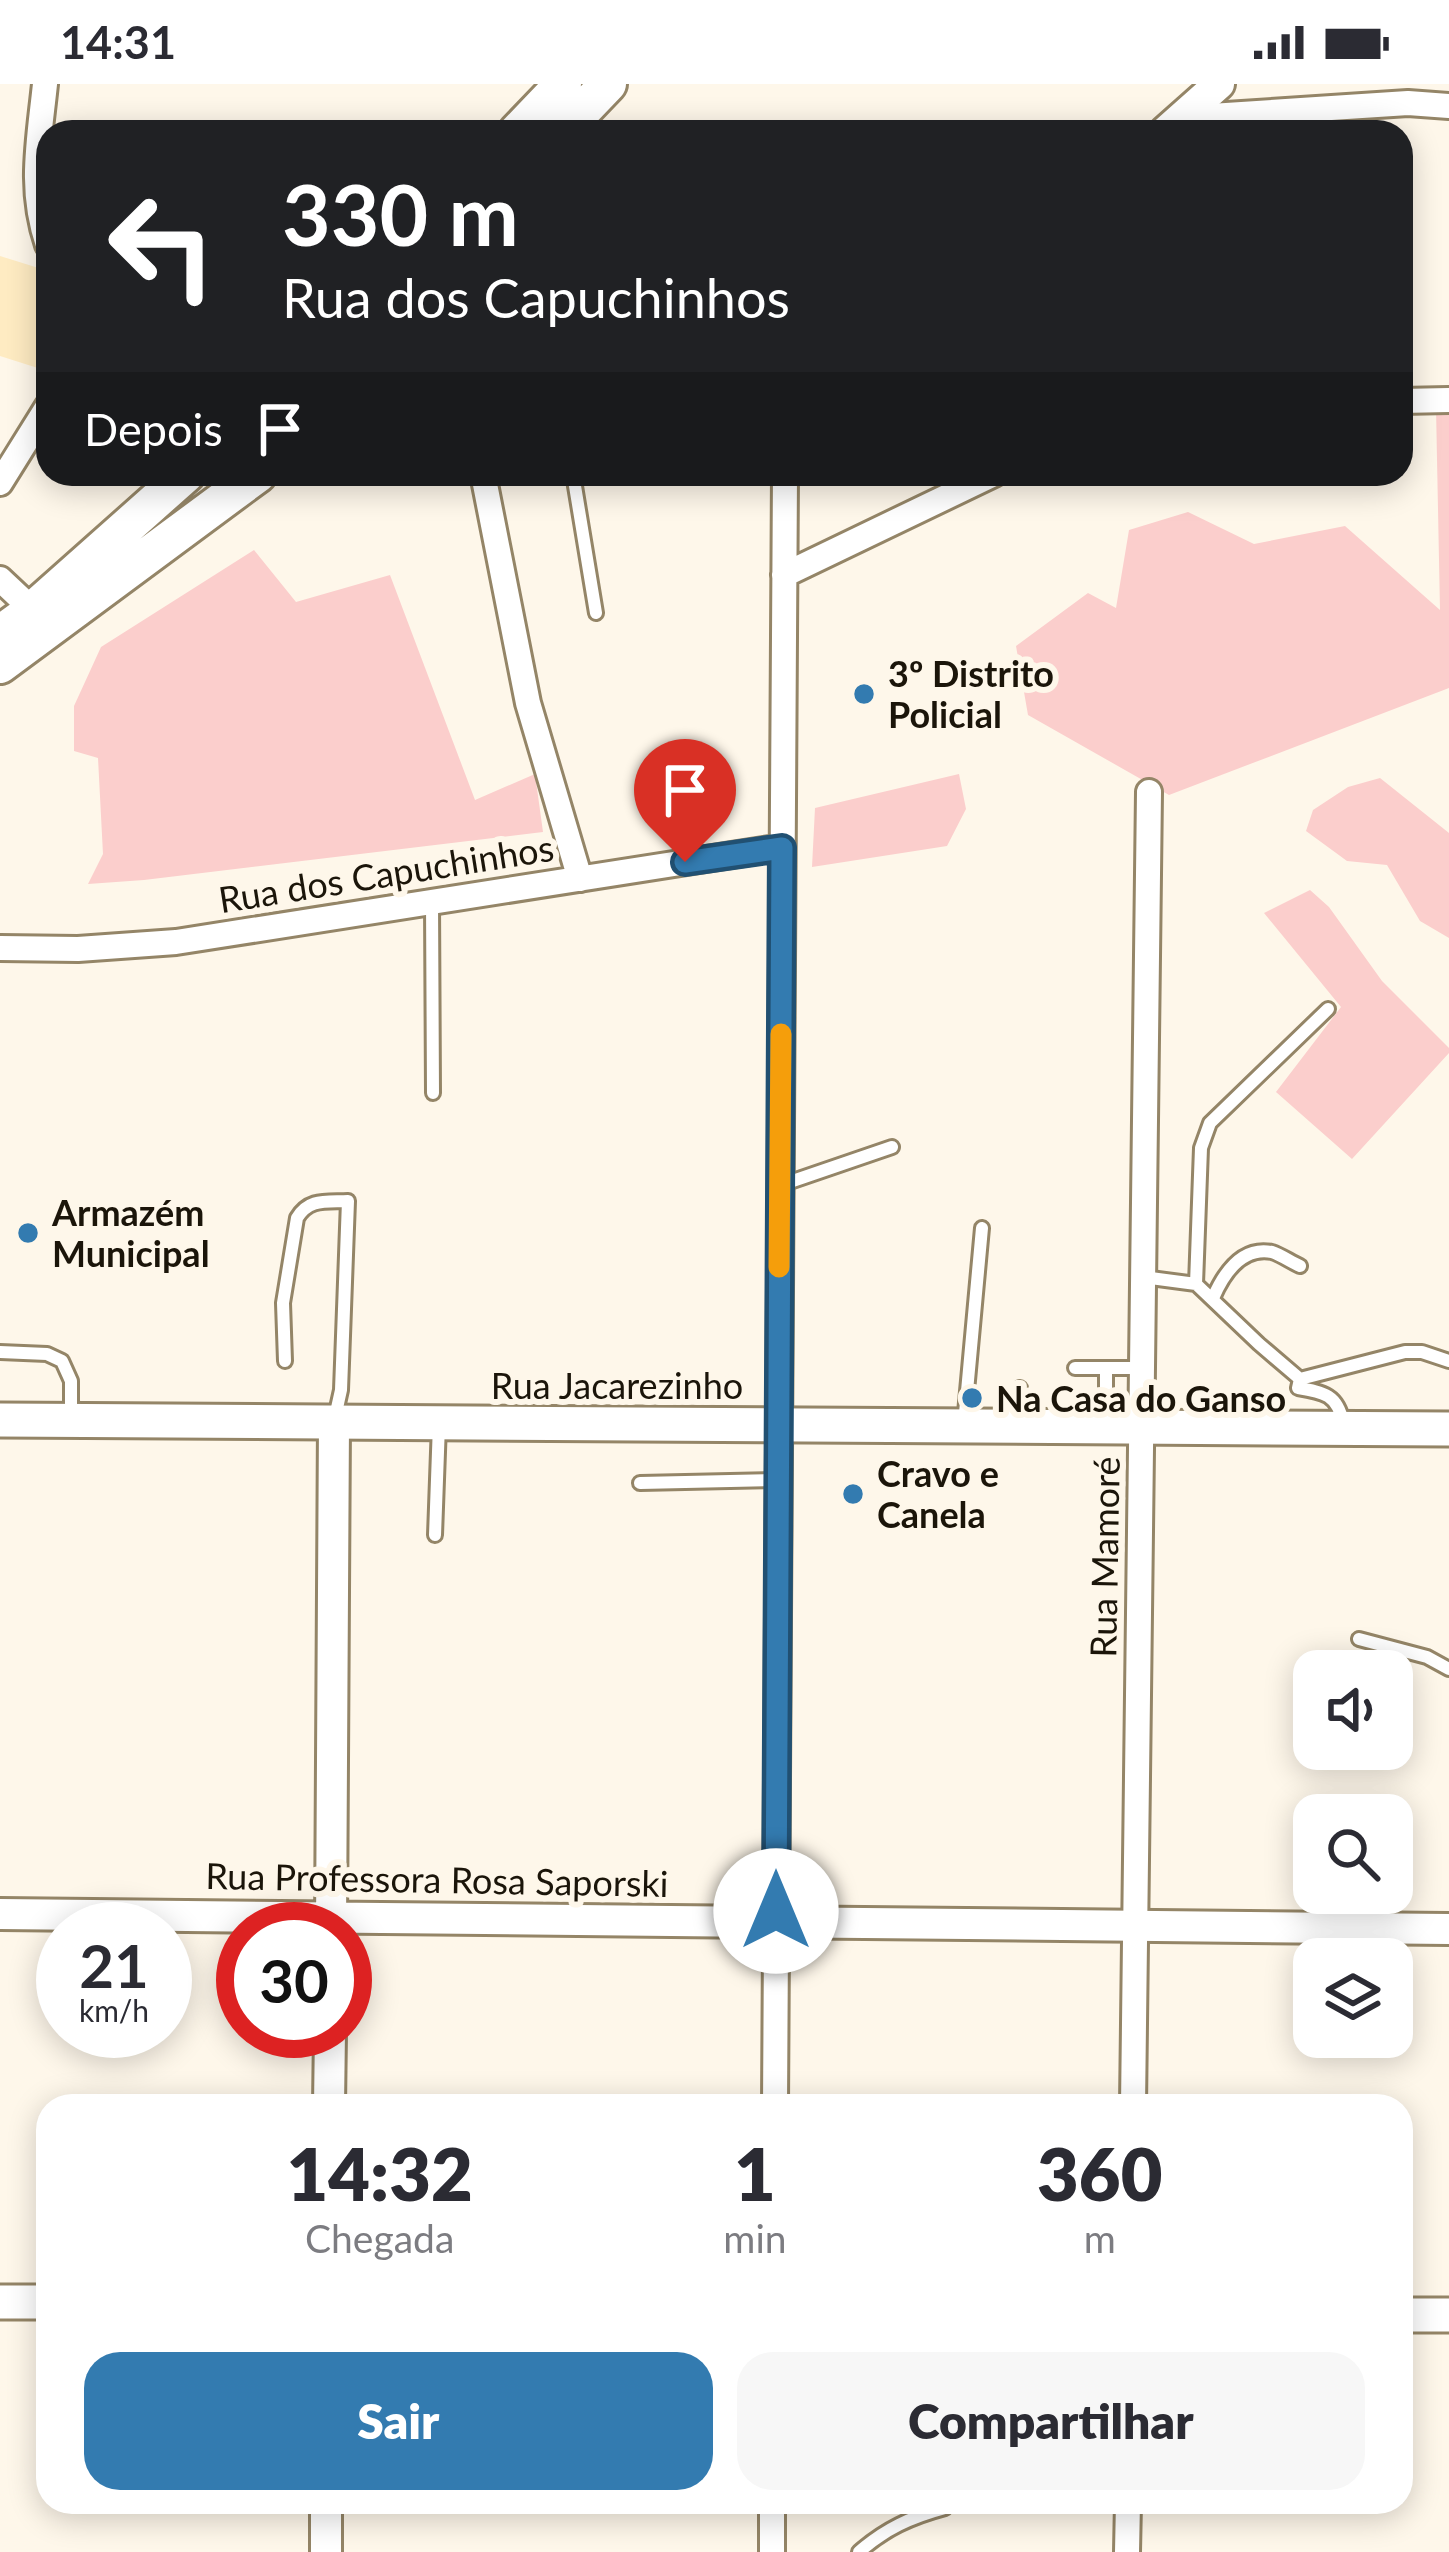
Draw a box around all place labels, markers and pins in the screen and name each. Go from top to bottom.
place label: 3º Distrito Policial [888,651,1054,736]
marker: 3º Distrito Policial [851,681,877,707]
pin [634,739,736,862]
place label: Armazém Municipal [51,1190,210,1275]
marker: Armazém Municipal [15,1220,41,1246]
place label: Na Casa do Ganso [996,1376,1286,1420]
marker: Na Casa do Ganso [959,1385,985,1411]
place label: Cravo e Canela [877,1451,999,1536]
marker: Cravo e Canela [840,1481,866,1507]

